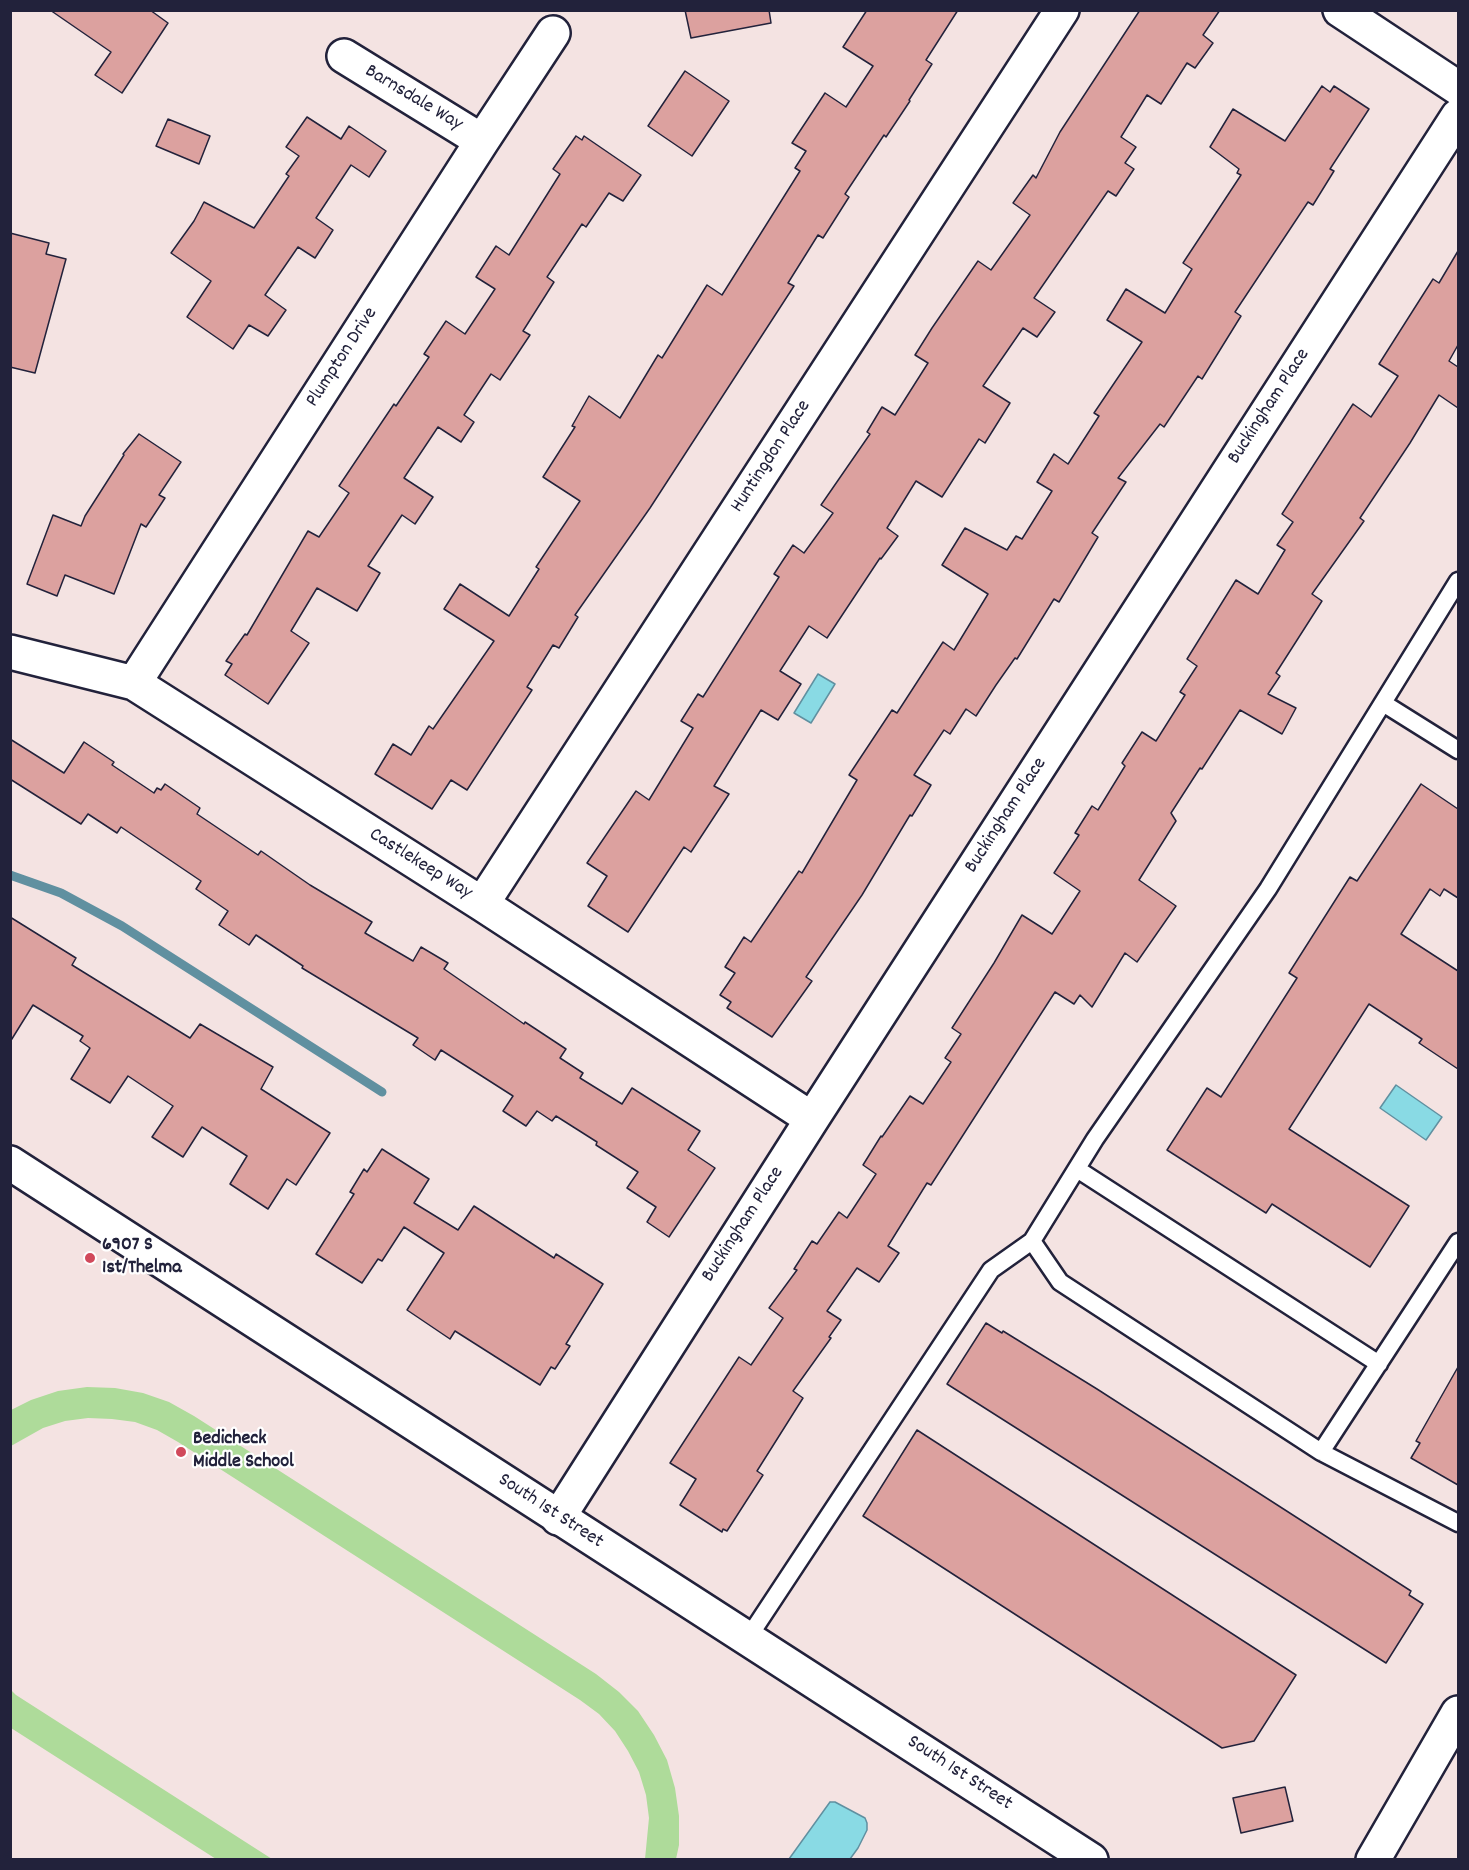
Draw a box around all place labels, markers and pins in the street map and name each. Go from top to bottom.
place label: 6907 S 1st/Thelma [102,1234,182,1281]
marker: 6907 S 1st/Thelma [83,1251,97,1265]
place label: Bedicheck Middle School [193,1428,294,1475]
marker: Bedicheck Middle School [174,1445,188,1459]

